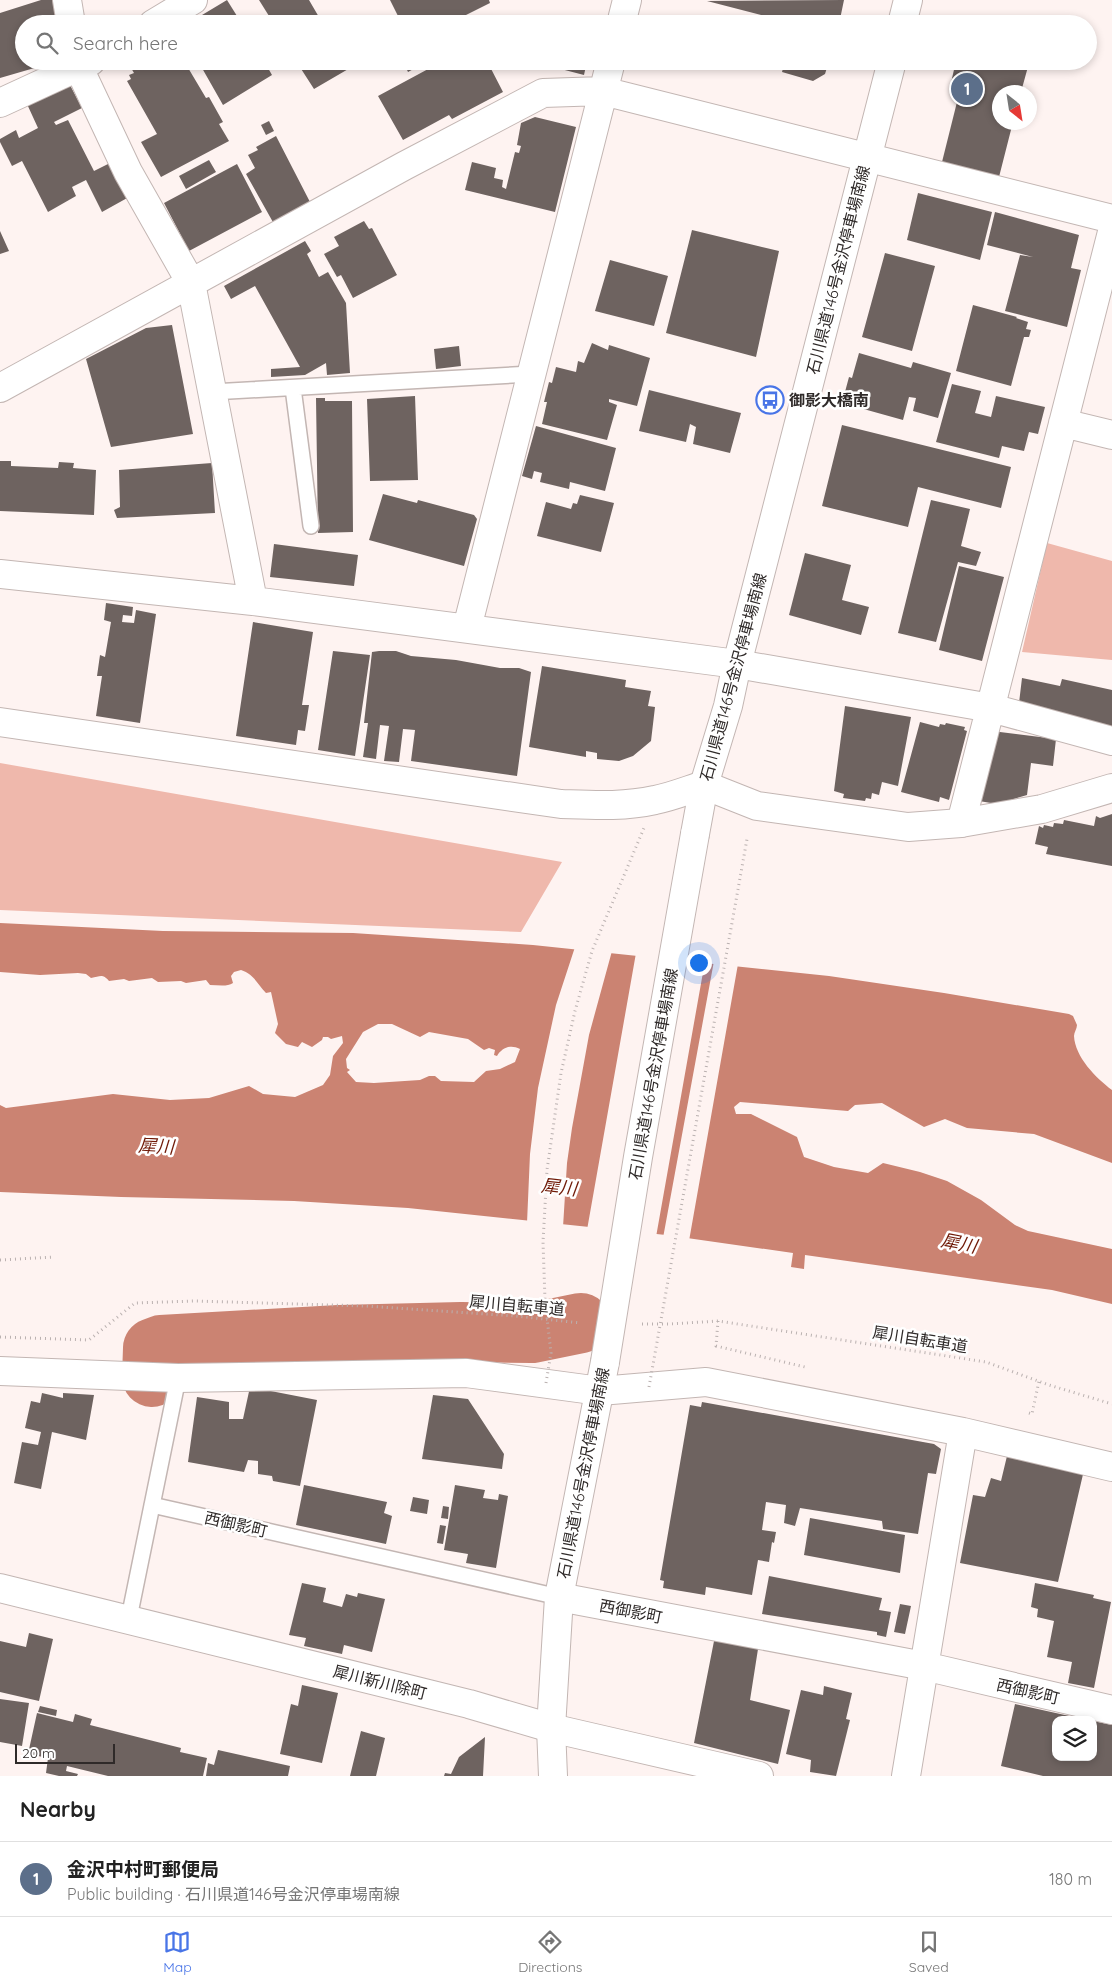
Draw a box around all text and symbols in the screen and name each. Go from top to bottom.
search box [15,15,1097,70]
icon: search [33,29,61,57]
text: Search here [73,31,178,55]
pin: 1 [951,70,983,108]
north arrow [992,85,1037,130]
street label: 石川県道146号金沢停車場南線 [802,163,874,377]
bus stop icon: 御影大橋南 [755,385,785,415]
place label: 御影大橋南 [789,390,869,410]
street label: 石川県道146号金沢停車場南線 [696,571,770,783]
your location [686,950,712,976]
street label: 石川県道146号金沢停車場南線 [625,967,681,1181]
water label: 犀川 [137,1134,177,1159]
water label: 犀川 [540,1174,580,1201]
water label: 犀川 [939,1228,981,1258]
street label: 犀川自転車道 [468,1291,566,1319]
street label: 犀川自転車道 [871,1322,969,1356]
street label: 石川県道146号金沢停車場南線 [553,1366,613,1580]
street label: 西御影町 [203,1507,269,1541]
street label: 西御影町 [598,1595,664,1627]
street label: 犀川新川除町 [331,1661,429,1703]
street label: 西御影町 [995,1674,1061,1708]
map controls [1052,1716,1097,1761]
button: layers [1052,1716,1097,1761]
scale bar [15,1741,115,1764]
text: 20 m [22,1744,55,1762]
text: Nearby [20,1796,96,1822]
text: 金沢中村町郵便局 [67,1857,219,1881]
text: 1 [33,1869,39,1889]
text: 180 m [1049,1869,1092,1889]
text: Public building · 石川県道146号金沢停車場南線 [67,1884,400,1904]
tab: Map [163,1928,192,1976]
tab: Directions [518,1928,582,1976]
tab: Saved [909,1928,949,1976]

